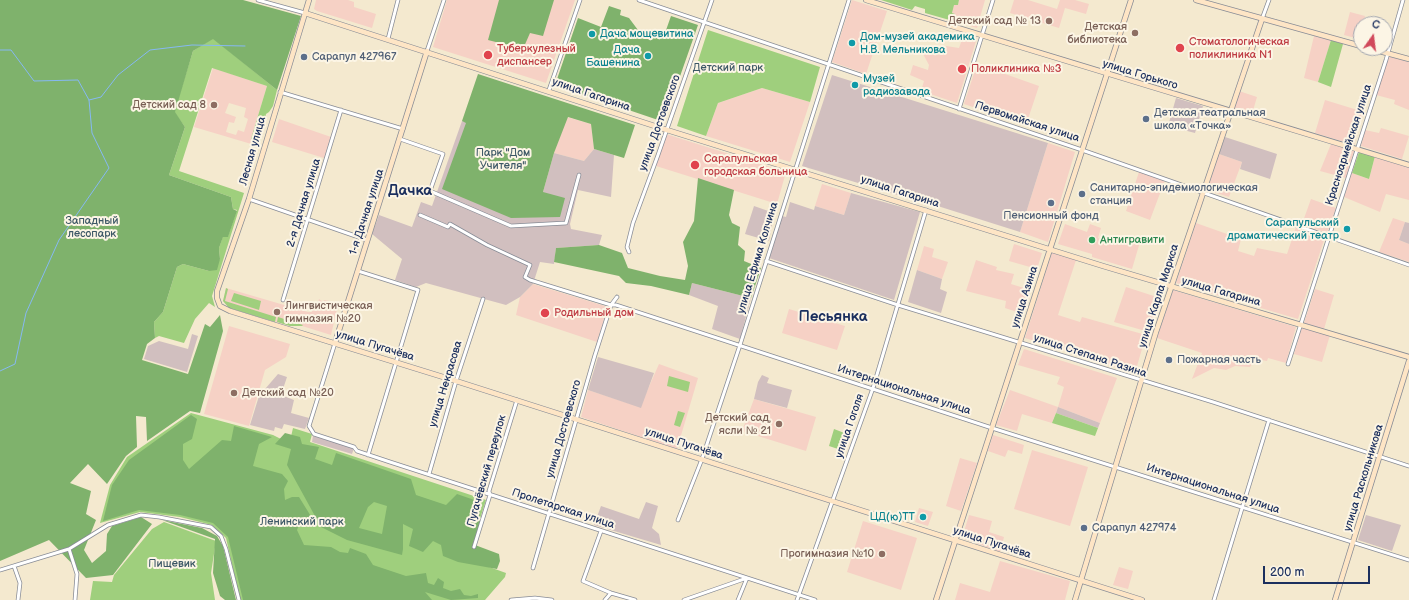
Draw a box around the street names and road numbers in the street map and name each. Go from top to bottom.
street label: улица Горького [1101,57,1179,93]
street label: улица Достоевского [636,73,684,173]
street label: улица Гагарина [550,75,632,115]
street label: Красноармейская улица [1323,83,1375,207]
street label: Первомайская улица [973,99,1081,145]
street label: Лесная улица [237,115,269,187]
street label: 2-я Дачная улица [284,157,324,249]
street label: 1-я Дачная улица [347,167,387,257]
street label: улица Гагарина [859,173,941,211]
street label: улица Ефима Колчина [735,201,781,315]
street label: улица Карла Маркса [1136,242,1182,350]
street label: улица Азина [1009,264,1041,330]
street label: улица Гагарина [1180,274,1262,310]
street label: улица Пугачёва [334,328,416,364]
street label: улица Степана Разина [1032,331,1148,381]
street label: улица Некрасова [427,339,465,429]
street label: Интернациональная улица [836,362,972,418]
street label: улица Достоевского [544,378,584,480]
street label: улица Гоголя [833,392,867,460]
street label: Пугачёвский переулок [465,414,509,528]
street label: улица Раскольникова [1341,423,1387,533]
street label: улица Пугачёва [643,425,725,463]
street label: Интернациональная улица [1145,461,1281,517]
street label: Пролетарская улица [510,486,616,532]
street label: улица Пугачёва [951,524,1033,562]

